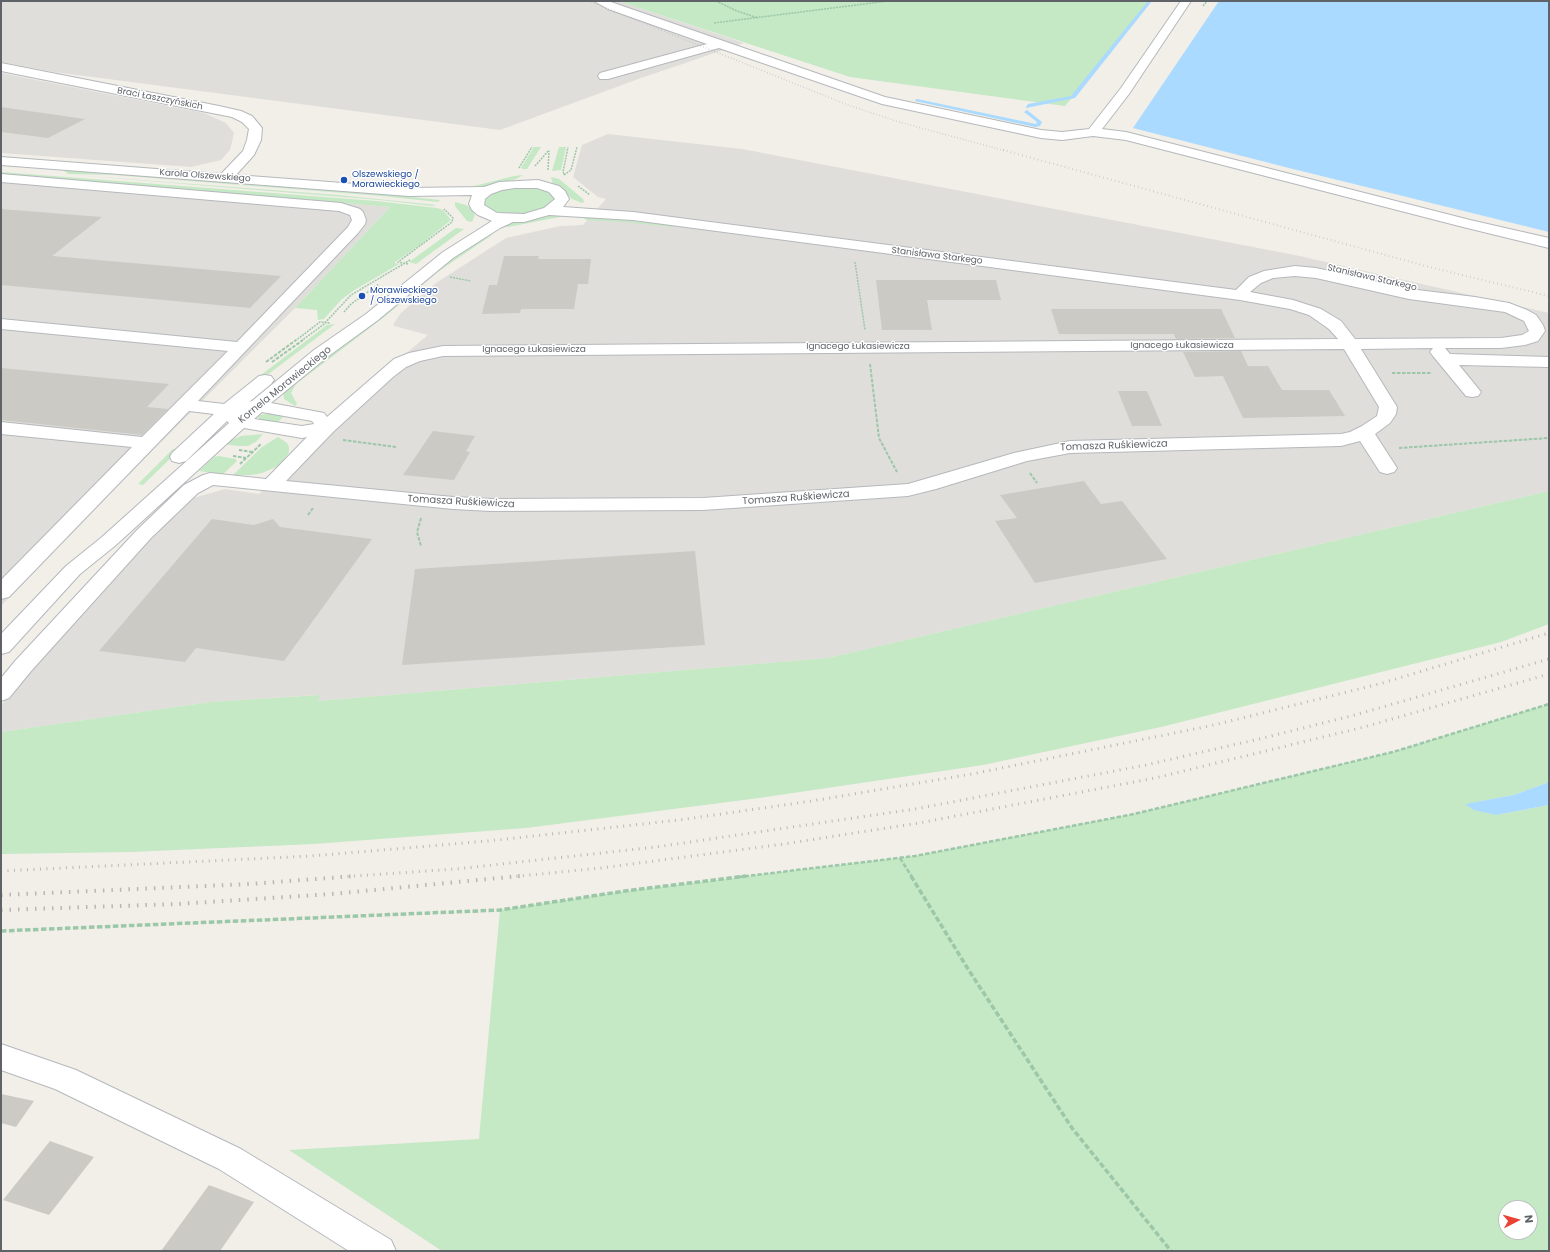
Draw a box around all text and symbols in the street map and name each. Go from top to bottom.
street label: Braci Łaszczyńskich [116,85,204,113]
street label: Karola Olszewskiego [159,167,251,185]
place label: Olszewskiego / Morawieckiego [352,170,420,191]
marker: Olszewskiego / Morawieckiego [339,175,349,185]
street label: Stanisława Starkego [891,245,983,267]
street label: Stanisława Starkego [1326,262,1418,294]
place label: Morawieckiego / Olszewskiego [370,286,438,307]
marker: Morawieckiego / Olszewskiego [357,291,367,301]
street label: Ignacego Łukasiewicza [1130,341,1234,351]
street label: Ignacego Łukasiewicza [806,342,910,352]
street label: Kornela Morawieckiego [236,344,334,426]
street label: Ignacego Łukasiewicza [482,345,586,355]
street label: Tomasza Ruśkiewicza [1060,438,1168,454]
street label: Tomasza Ruśkiewicza [742,488,850,508]
street label: Tomasza Ruśkiewicza [407,493,515,511]
north arrow [1498,1200,1538,1240]
text: N [1521,1214,1537,1224]

